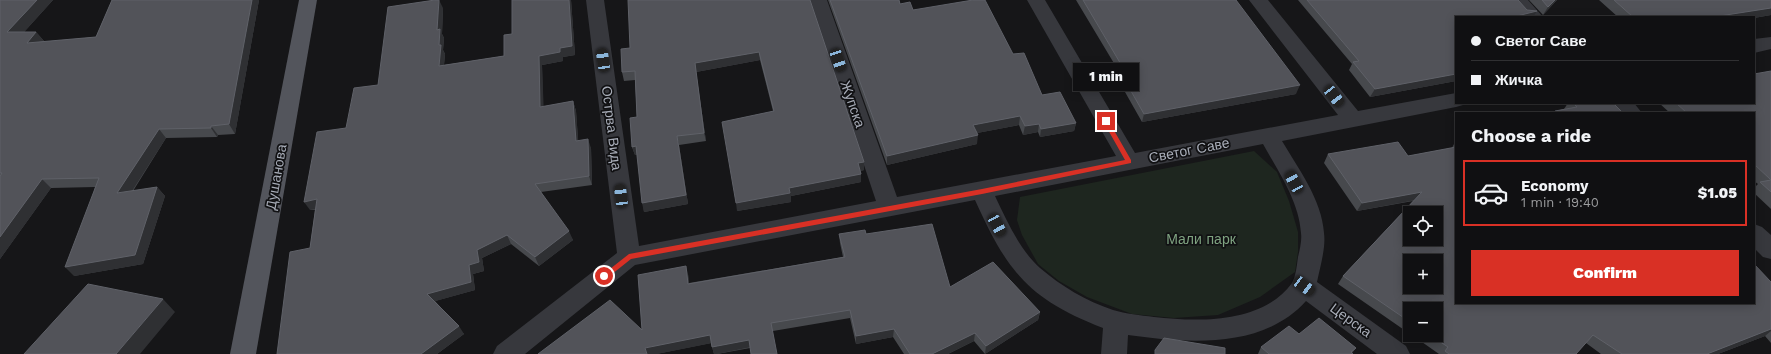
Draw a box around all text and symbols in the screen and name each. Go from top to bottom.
text: Светог Саве [1495,32,1587,50]
car [595,47,611,73]
car [828,47,848,73]
callout: 1 min [1073,63,1139,91]
text: 1 min [1089,69,1123,84]
text: Жичка [1495,71,1542,89]
street label: Жупска [838,78,869,130]
car [1322,83,1346,109]
street label: Острва Вида [599,85,625,171]
route end [1097,112,1115,130]
text: Choose a ride [1471,125,1591,146]
street label: Светог Саве [1147,134,1231,166]
street label: Душанова [262,143,290,211]
car [1283,169,1305,195]
icon: car [1473,175,1509,211]
text: Economy [1521,177,1588,195]
car [614,183,628,209]
text: $1.05 [1698,184,1737,202]
text: 1 min · 19:40 [1521,195,1599,210]
map controls [1403,206,1443,342]
button: locate [1403,206,1443,246]
car [986,212,1008,238]
park label: Мали парк [1166,231,1237,247]
button: Confirm [1471,250,1739,296]
button: + [1403,254,1443,294]
route start [595,267,613,285]
car [1291,274,1317,298]
street label: Церска [1327,300,1375,340]
button: − [1403,302,1443,342]

